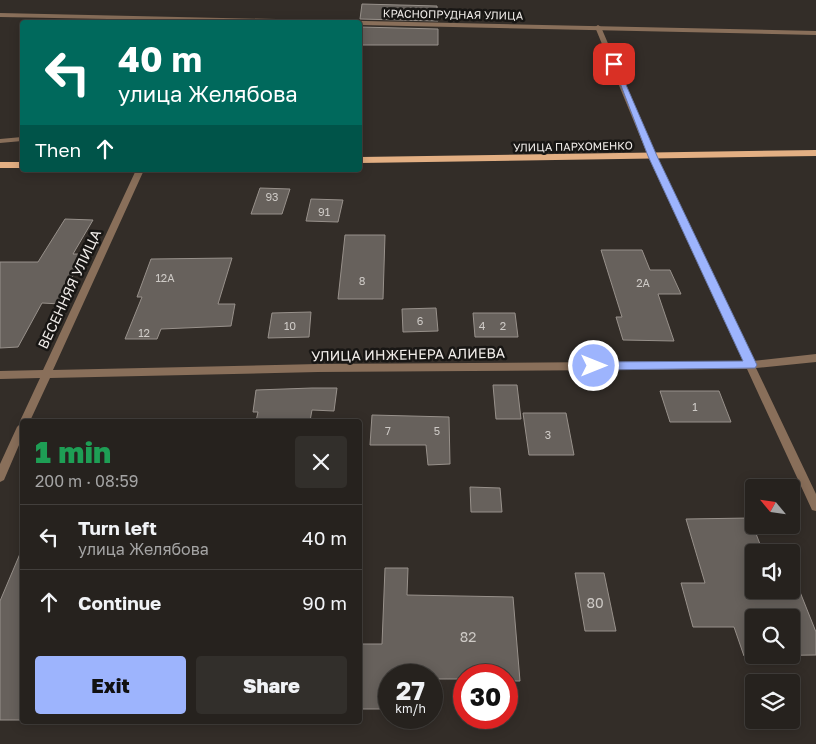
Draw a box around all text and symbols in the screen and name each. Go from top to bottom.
street label: КРАСНОПРУДНАЯ УЛИЦА [383,6,524,22]
text: 40 m [118,38,202,80]
icon: left [35,40,100,105]
pin [593,43,635,85]
icon: arrive [600,50,628,78]
text: улица Желябова [118,80,298,107]
icon: ahead [91,135,119,163]
text: Then [35,138,81,161]
street label: УЛИЦА ПАРХОМЕНКО [513,138,633,154]
house number: 93 [265,190,279,203]
house number: 91 [318,205,330,218]
street label: ВЕСЕННЯЯ УЛИЦА [34,226,104,351]
house number: 12А [155,271,175,284]
house number: 8 [359,274,366,287]
house number: 2А [636,276,651,289]
house number: 6 [417,314,424,327]
house number: 10 [284,319,296,332]
house number: 4 [479,319,486,332]
house number: 2 [500,319,506,332]
house number: 12 [138,326,150,339]
position arrow [567,339,619,391]
street label: УЛИЦА ИНЖЕНЕРА АЛИЕВА [311,344,506,364]
house number: 1 [692,400,698,413]
house number: 7 [385,424,391,437]
house number: 5 [434,424,440,437]
house number: 3 [545,428,551,441]
text: 1 min [35,434,111,470]
button: close [295,436,347,488]
text: 200 m · 08:59 [35,471,139,491]
north arrow [745,479,800,534]
map controls [745,479,800,729]
text: Turn left [78,516,157,539]
icon: left [35,523,63,551]
text: 40 m [302,526,347,549]
text: улица Желябова [78,539,209,559]
button: sound [745,544,800,599]
icon: ahead [35,588,63,616]
text: Continue [78,591,161,614]
text: 90 m [302,591,347,614]
house number: 80 [586,594,604,611]
button: search [745,609,800,664]
house number: 82 [460,628,476,645]
button: Exit [35,656,186,714]
button: Share [196,656,347,714]
speed limit sign: 30 [453,664,518,729]
button: layers [745,674,800,729]
text: 27 [396,675,425,706]
text: km/h [395,701,426,716]

